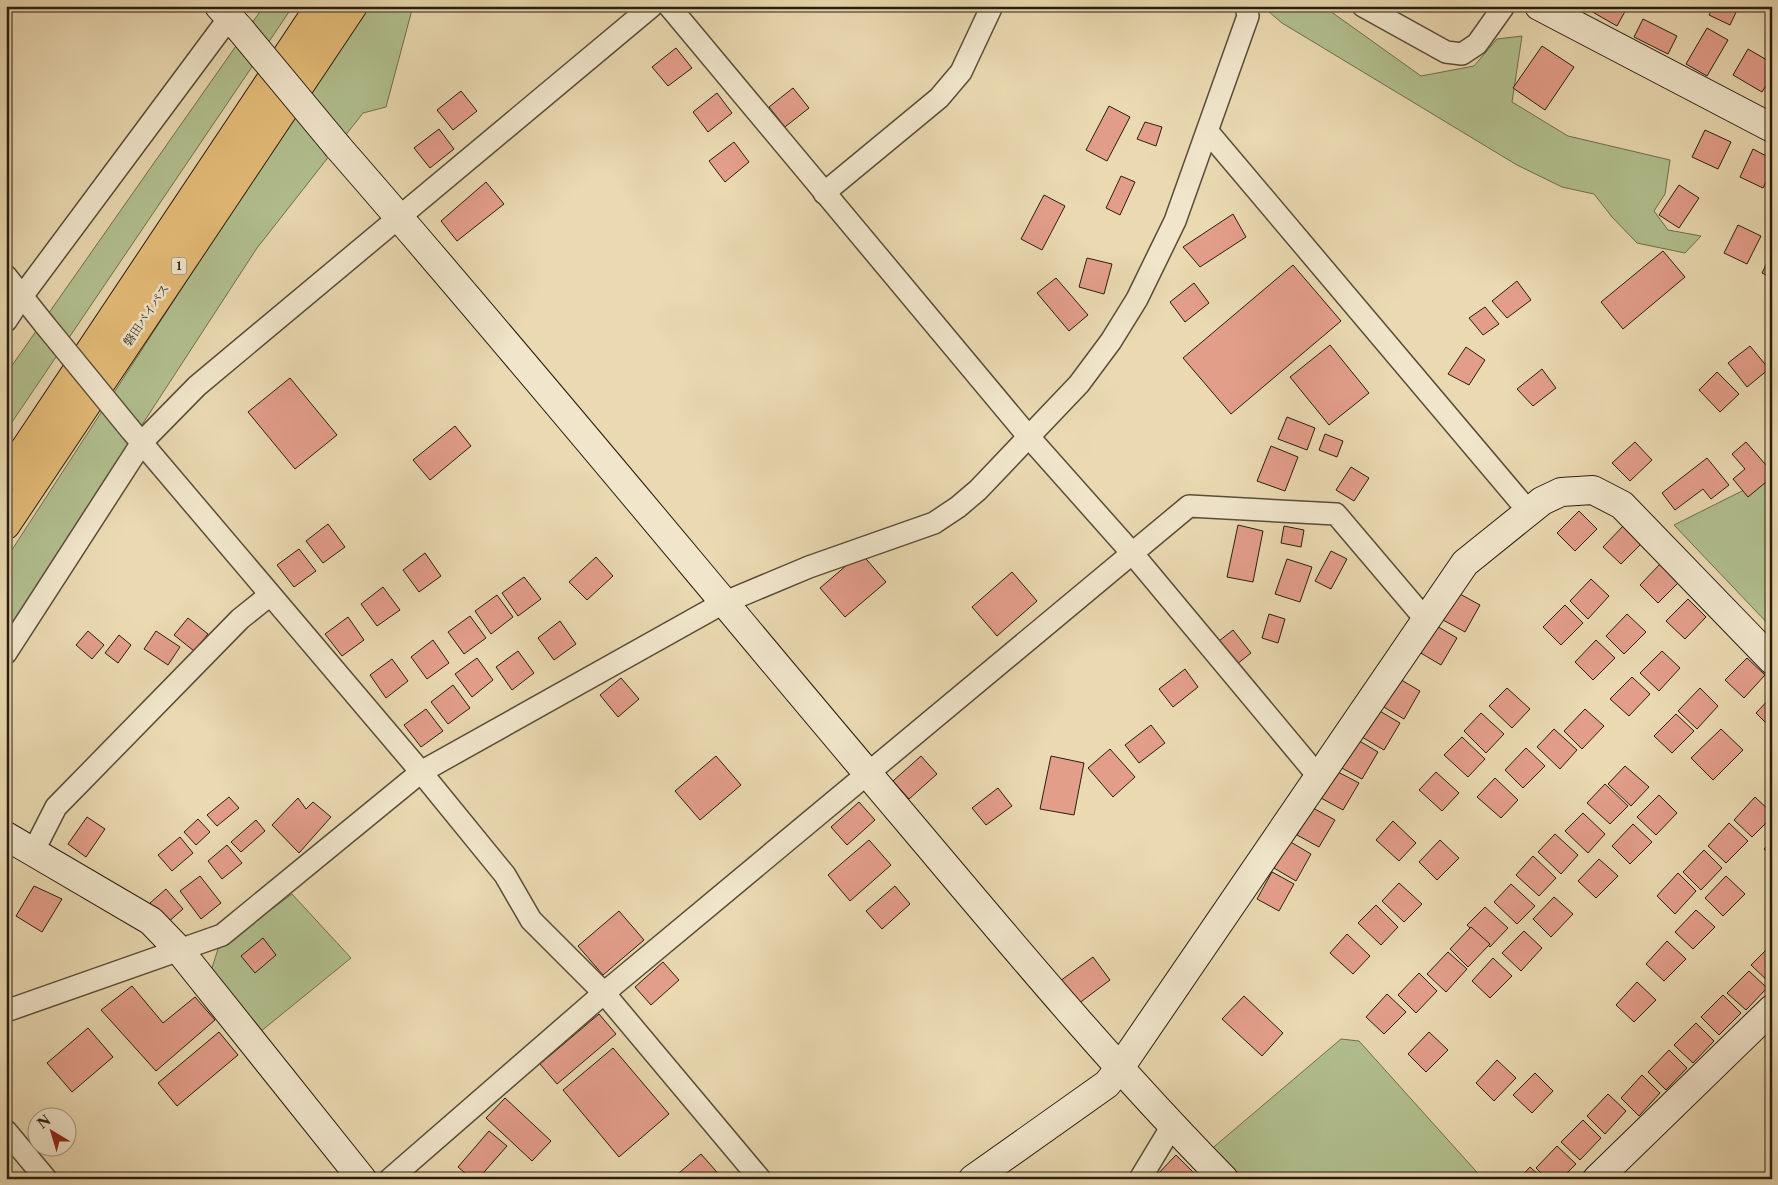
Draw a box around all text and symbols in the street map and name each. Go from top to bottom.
road number: 1 [172,258,186,274]
street label: 磐田バイパス [120,281,172,349]
north arrow [28,1108,78,1158]
text: N [34,1111,54,1133]

